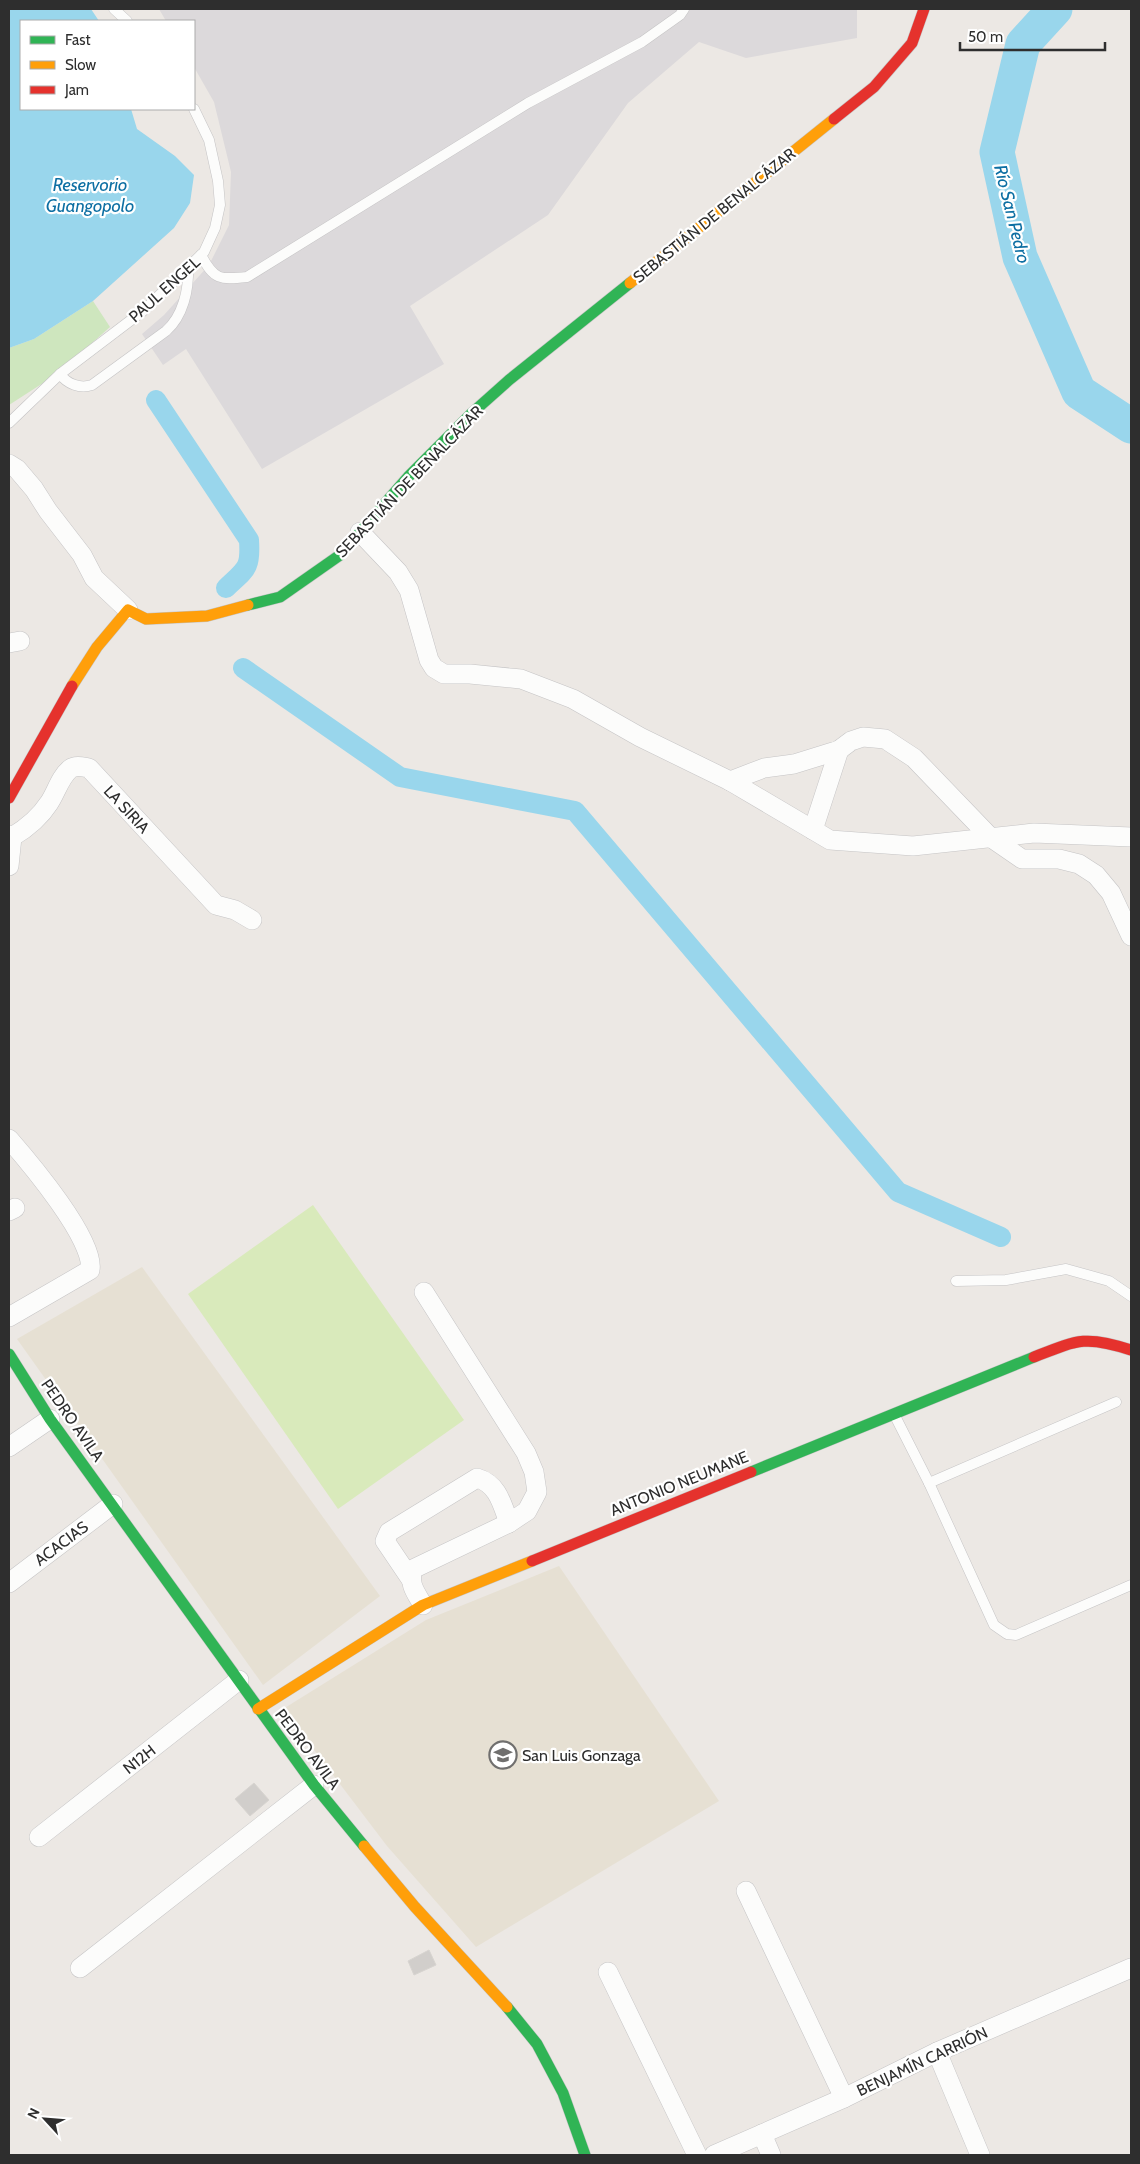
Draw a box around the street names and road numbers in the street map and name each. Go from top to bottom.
street label: SEBASTIÁN DE BENALCÁZAR [629,144,800,287]
street label: PAUL ENGEL [125,253,204,326]
street label: SEBASTIÁN DE BENALCÁZAR [332,401,487,561]
street label: LA SIRIA [100,781,154,837]
street label: PEDRO AVILA [37,1376,108,1465]
street label: ANTONIO NEUMANE [607,1447,751,1520]
street label: ACACIAS [31,1517,92,1570]
street label: PEDRO AVILA [271,1705,344,1793]
street label: N12H [119,1741,159,1778]
street label: BENJAMÍN CARRIÓN [854,2023,991,2100]

